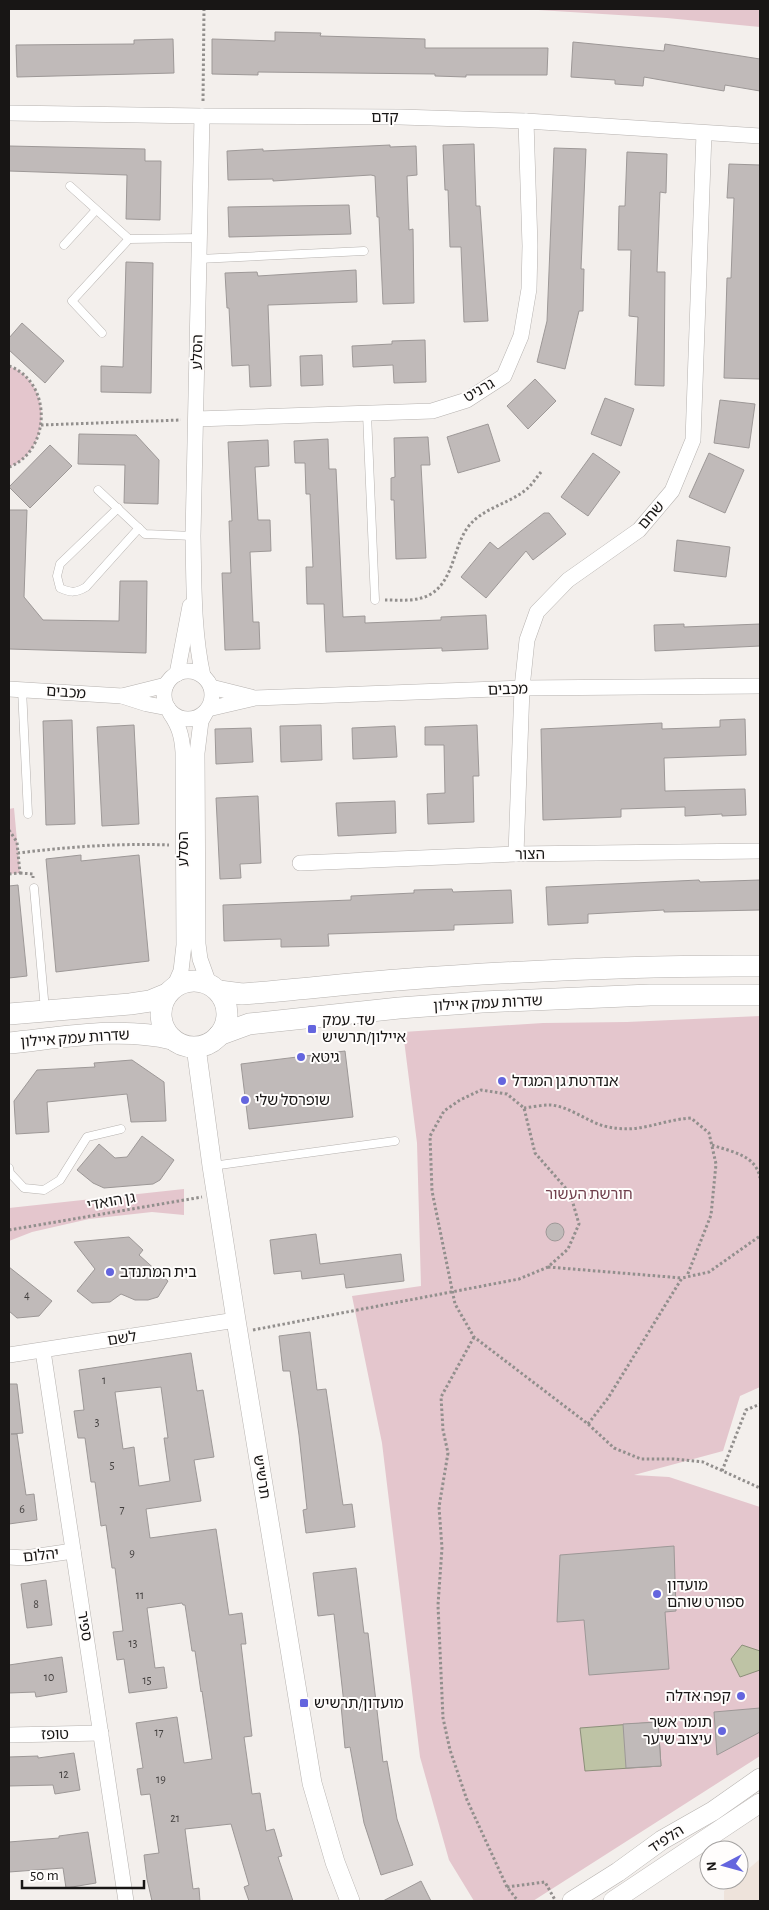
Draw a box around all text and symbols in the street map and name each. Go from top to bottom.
street label: קדם [371,110,399,125]
street label: הסלע [190,334,205,370]
street label: גרניט [461,376,498,405]
street label: שחם [636,499,667,532]
street label: מכבים [488,681,528,698]
street label: מכבים [45,684,87,701]
street label: הסלע [176,831,191,867]
street label: הצור [515,847,545,862]
street label: שדרות עמק איילון [433,993,543,1014]
place label: שד. עמק איילון/תרשיש [322,1013,406,1045]
marker: שד. עמק איילון/תרשיש [306,1023,318,1035]
street label: שדרות עמק איילון [20,1027,130,1050]
place label: גיטא [311,1050,340,1065]
marker: גיטא [295,1051,307,1063]
place label: אנדרטת גן המגדל [512,1074,618,1089]
marker: אנדרטת גן המגדל [496,1075,508,1087]
place label: שופרסל שלי [255,1093,330,1108]
marker: שופרסל שלי [239,1094,251,1106]
park label: חורשת העשור [545,1187,633,1202]
street label: גן הואדי [86,1190,137,1213]
place label: בית המתנדב [120,1265,197,1280]
marker: בית המתנדב [104,1266,116,1278]
house number: 4 [24,1289,30,1301]
street label: לשם [106,1329,138,1348]
house number: 1 [102,1374,106,1386]
house number: 3 [95,1416,100,1428]
street label: תרשיש [251,1454,272,1500]
house number: 5 [109,1459,115,1471]
house number: 6 [19,1503,25,1515]
house number: 7 [119,1503,125,1515]
street label: יהלום [22,1546,60,1565]
house number: 9 [129,1547,135,1559]
place label: מועדון ספורט שוהם [667,1578,744,1610]
marker: מועדון ספורט שוהם [651,1588,663,1600]
house number: 11 [136,1589,144,1601]
house number: 8 [33,1598,39,1610]
street label: ספיר [75,1610,94,1642]
house number: 13 [128,1637,138,1649]
house number: 10 [44,1671,54,1683]
house number: 15 [142,1674,152,1686]
place label: קפה אדלה [666,1689,731,1704]
marker: קפה אדלה [735,1690,747,1702]
place label: מועדון/תרשיש [314,1696,404,1711]
marker: מועדון/תרשיש [298,1697,310,1709]
place label: תומר אשר עיצוב שיער [643,1715,712,1747]
marker: תומר אשר עיצוב שיער [716,1725,728,1737]
house number: 17 [154,1726,164,1738]
street label: טופז [41,1727,69,1742]
house number: 12 [59,1768,69,1780]
house number: 19 [156,1773,166,1785]
house number: 21 [170,1812,180,1824]
street label: הלפיד [646,1823,687,1856]
north arrow [699,1840,749,1890]
scale bar [22,1858,145,1890]
text: N [705,1861,720,1872]
text: 50 m [30,1868,59,1883]

